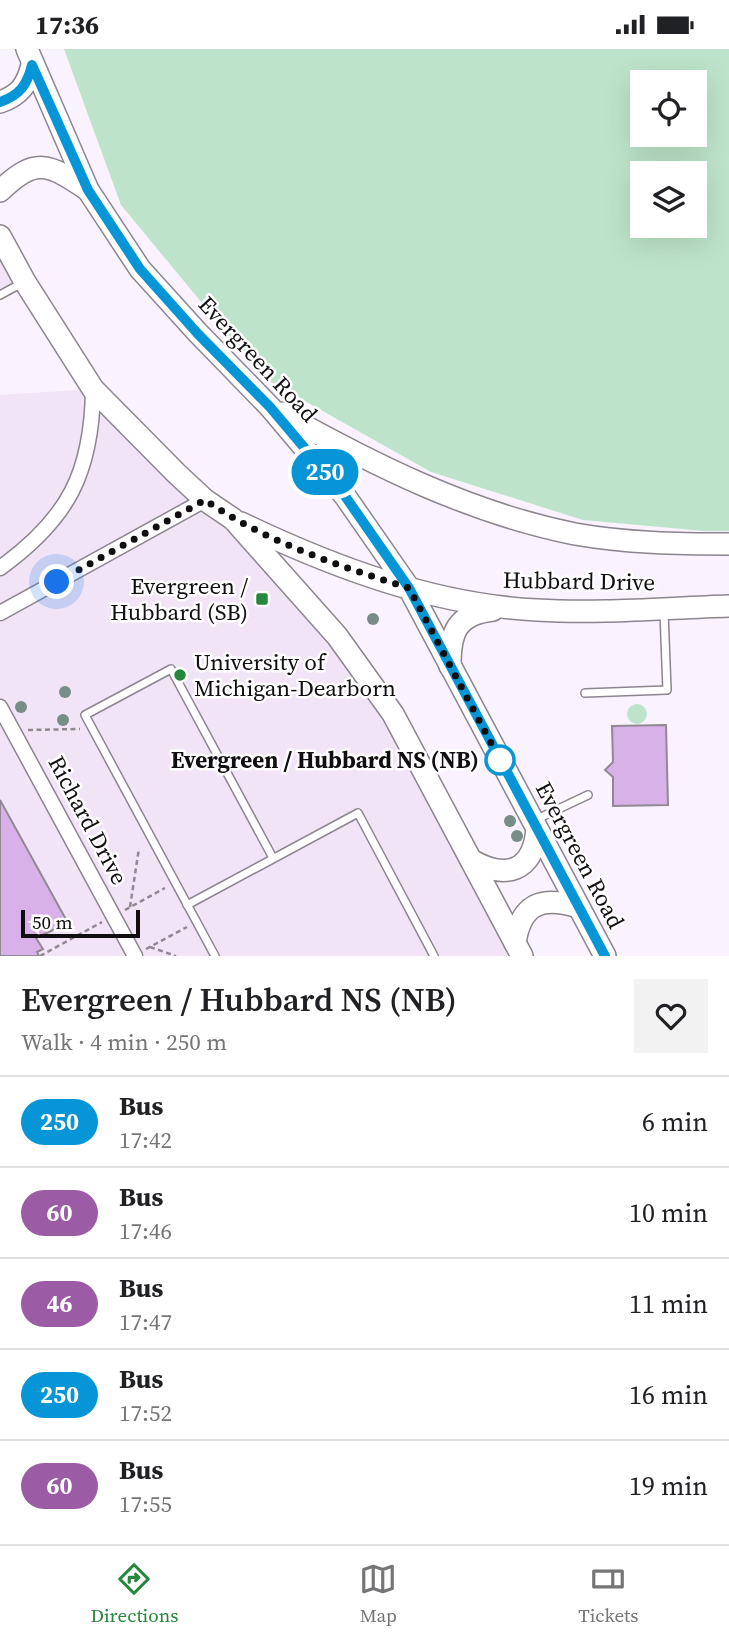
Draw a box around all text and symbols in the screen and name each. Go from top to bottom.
text: 17:36 [35,7,99,43]
map controls [630,70,707,238]
button: locate [630,70,707,147]
button: layers [630,161,707,238]
street label: Evergreen Road [191,289,325,429]
line badge: 250 [285,449,365,495]
text: 250 [305,455,345,488]
your location [39,564,74,599]
street label: Hubbard Drive [503,564,655,598]
place label: Evergreen / Hubbard (SB) [110,570,248,628]
marker: Evergreen / Hubbard (SB) [254,591,270,607]
place label: University of Michigan-Dearborn [194,646,396,704]
marker: University of Michigan-Dearborn [172,667,188,683]
place label: Evergreen / Hubbard NS (NB) [171,744,479,776]
marker: Evergreen / Hubbard NS (NB) [485,745,515,775]
street label: Richard Drive [41,750,135,890]
street label: Evergreen Road [528,776,632,934]
scale bar [21,907,140,939]
text: 50 m [32,909,73,935]
text: Evergreen / Hubbard NS (NB) [21,977,457,1022]
button: heart [634,979,708,1053]
text: Walk · 4 min · 250 m [21,1026,227,1058]
text: Bus [119,1088,163,1124]
text: 6 min [642,1104,708,1140]
text: 250 [40,1105,79,1138]
text: 17:42 [119,1124,172,1156]
text: Bus [119,1179,163,1215]
text: 10 min [629,1195,708,1231]
text: 60 [46,1196,73,1229]
text: 17:46 [119,1215,172,1247]
text: Bus [119,1270,163,1306]
text: 11 min [629,1286,708,1322]
text: 46 [46,1287,73,1320]
text: 17:47 [119,1306,172,1338]
text: Bus [119,1361,163,1397]
text: 16 min [629,1377,708,1413]
text: 250 [40,1378,79,1411]
text: 17:52 [119,1397,172,1429]
text: Bus [119,1452,163,1488]
text: 19 min [629,1468,708,1504]
text: 60 [46,1469,73,1502]
text: 17:55 [119,1488,172,1520]
tab: Directions [90,1560,178,1628]
tab: Map [359,1560,397,1628]
tab: Tickets [578,1560,639,1628]

